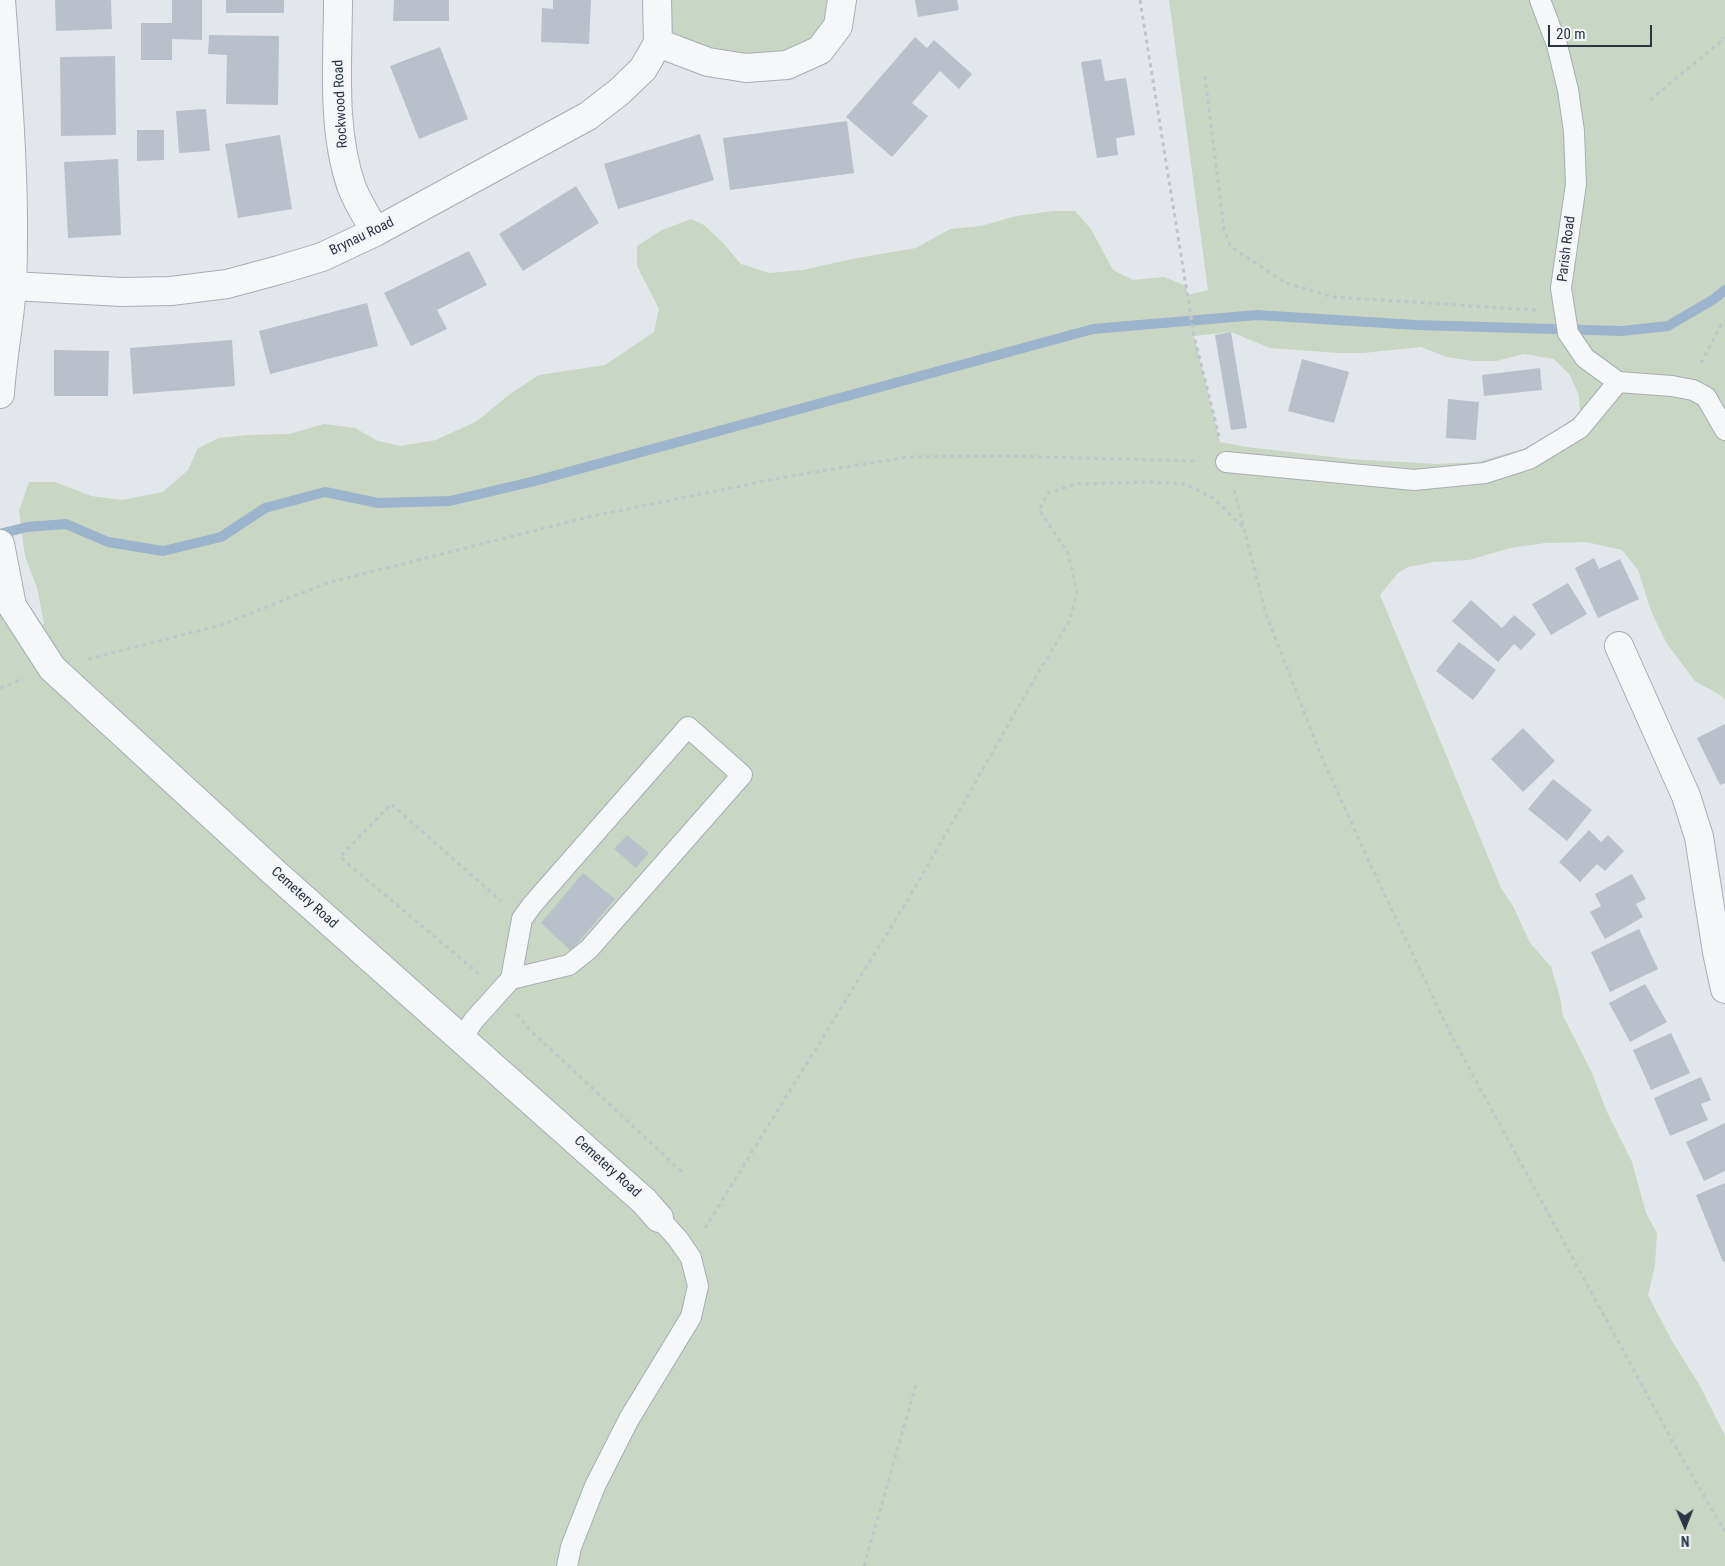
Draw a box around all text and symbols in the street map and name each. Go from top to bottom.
scale bar [1550,15,1654,47]
text: 20 m [1556,25,1586,43]
street label: Rockwood Road [330,59,352,149]
street label: Brynau Road [327,214,397,260]
street label: Parish Road [1555,215,1579,283]
street label: Cemetery Road [267,864,341,932]
street label: Cemetery Road [570,1133,644,1201]
north arrow [1660,1501,1710,1551]
text: N [1681,1533,1690,1549]

